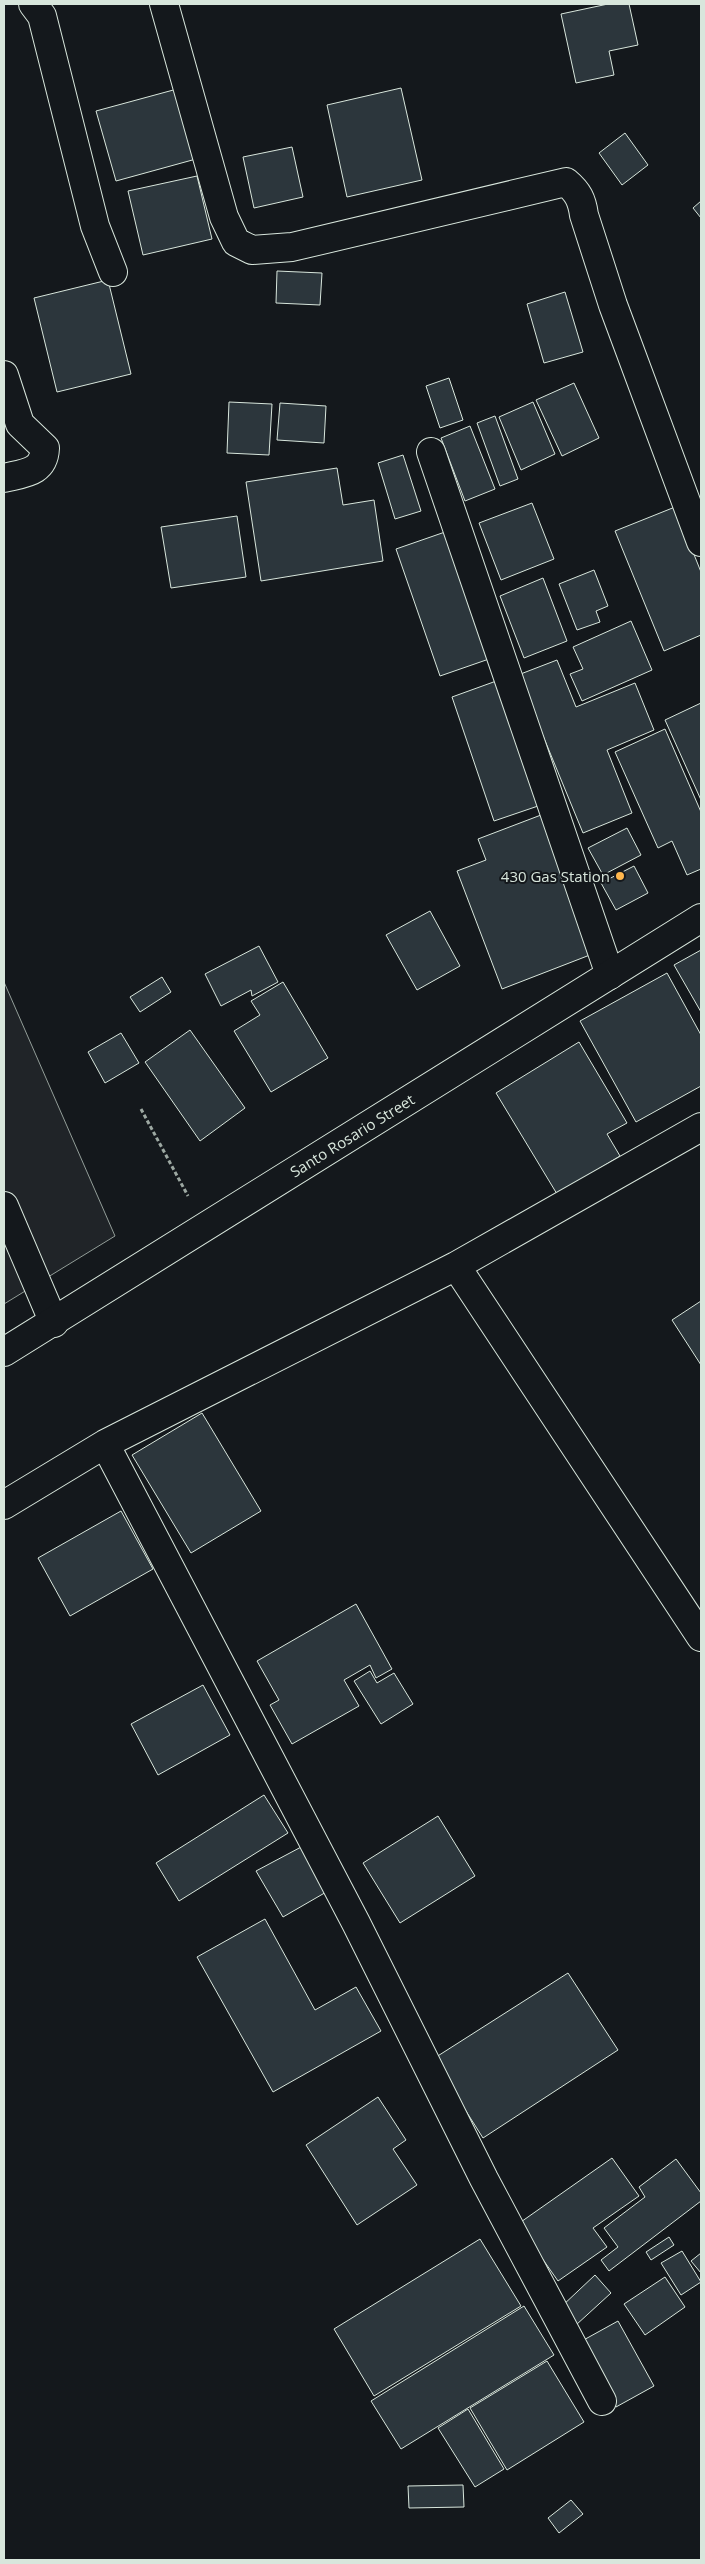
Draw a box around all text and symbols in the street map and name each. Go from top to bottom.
place label: 430 Gas Station [501,866,610,886]
marker: 430 Gas Station [614,870,626,882]
street label: Santo Rosario Street [286,1089,418,1181]

